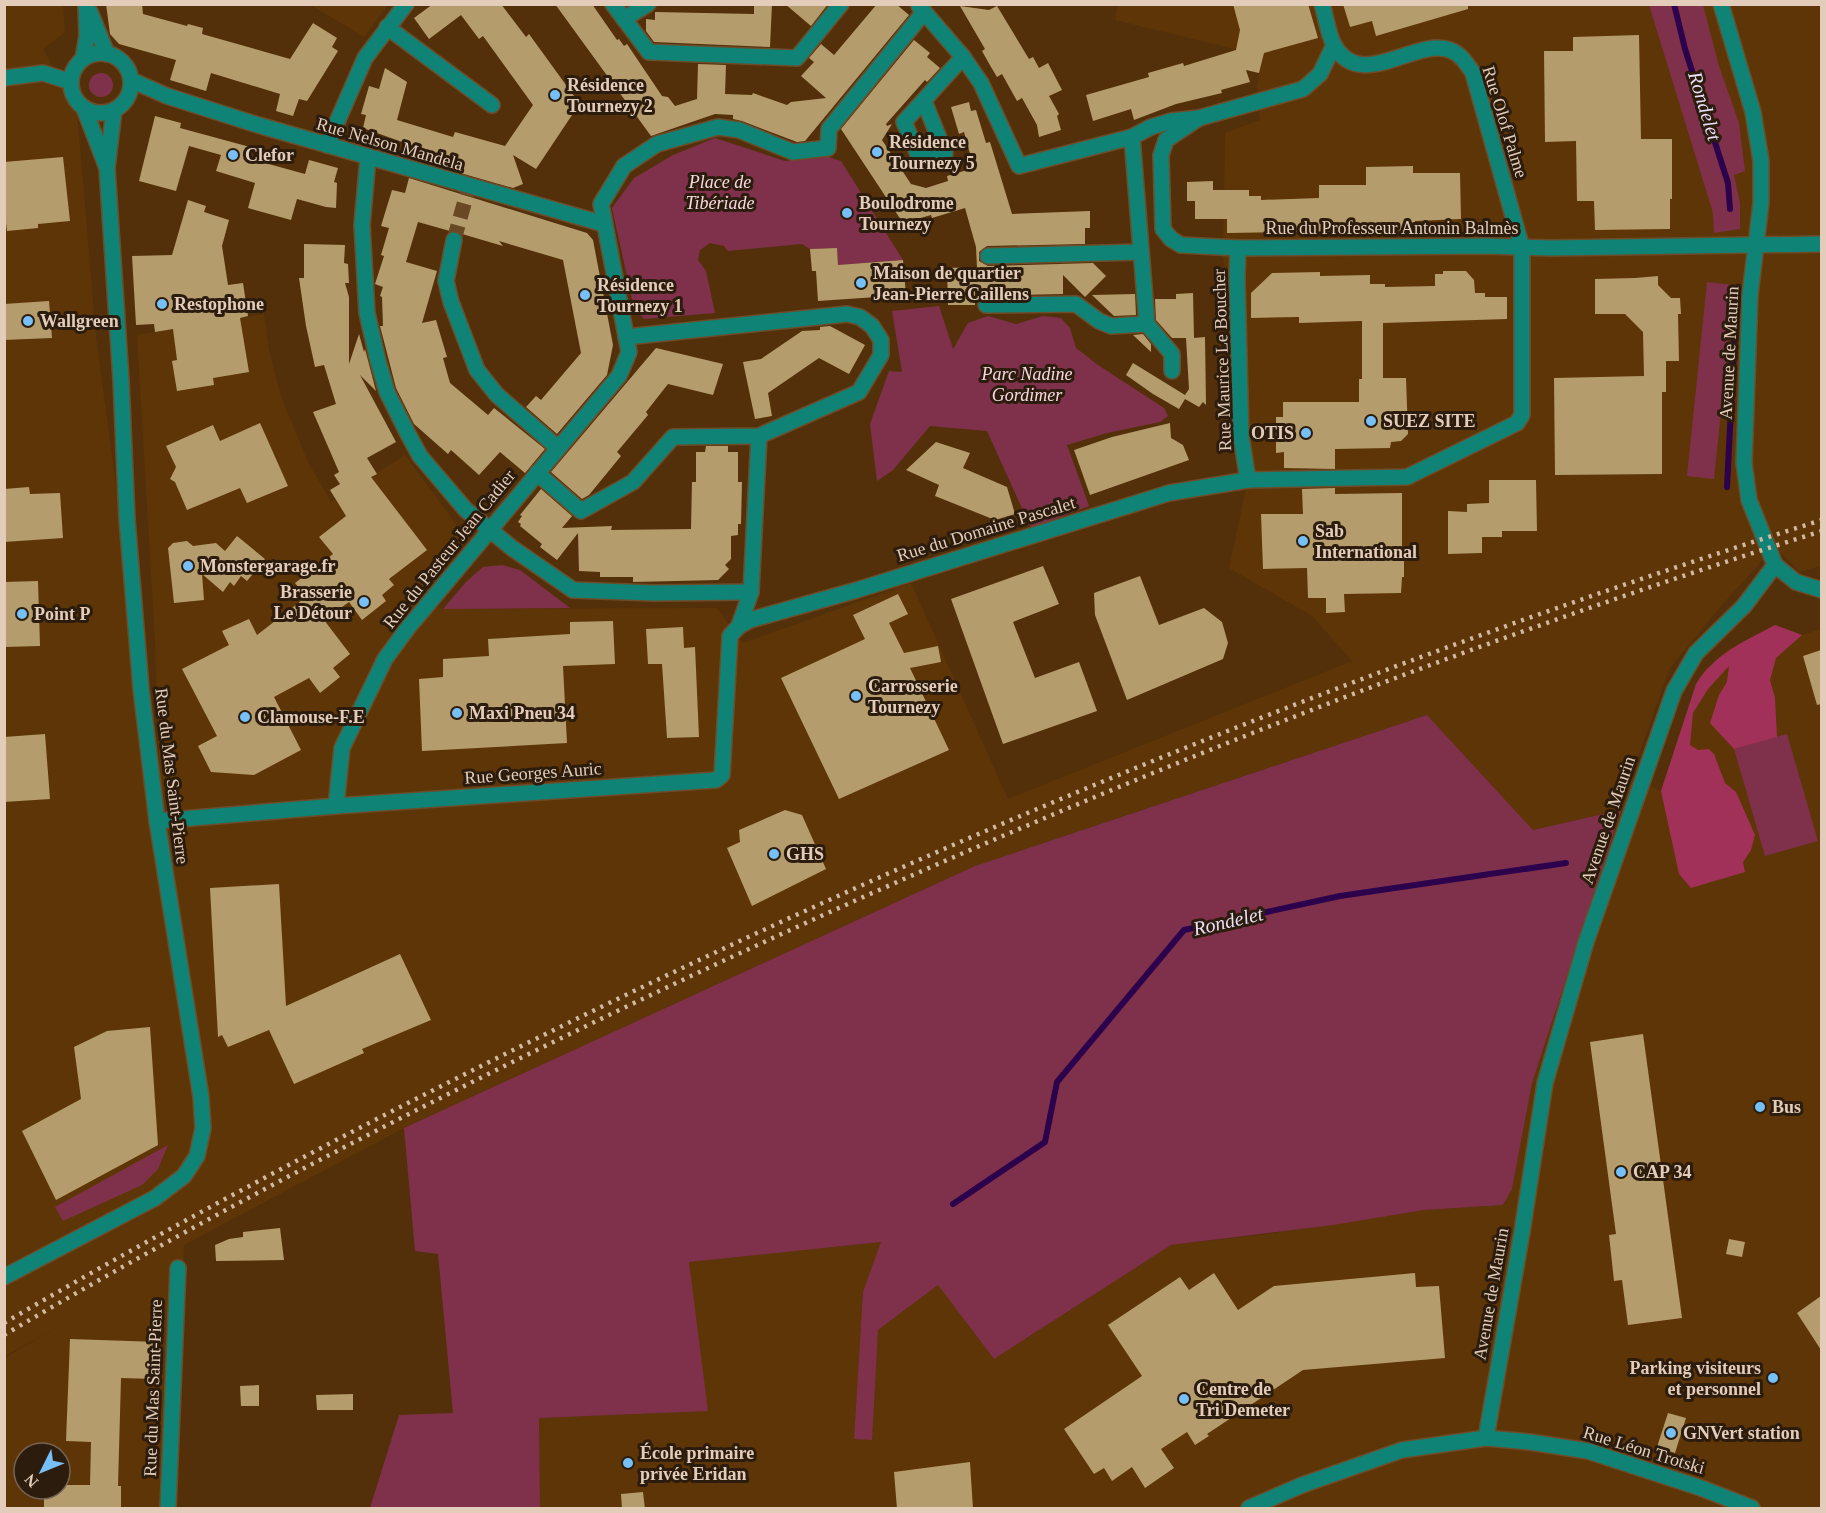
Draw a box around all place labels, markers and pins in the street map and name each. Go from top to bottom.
place label: Résidence Tournezy 2 [567,75,653,116]
marker: Résidence Tournezy 2 [548,88,562,102]
place label: Résidence Tournezy 5 [889,132,975,173]
place label: Clefor [245,145,294,165]
marker: Résidence Tournezy 5 [870,145,884,159]
marker: Clefor [226,148,240,162]
place label: Boulodrome Tournezy [859,193,954,234]
marker: Boulodrome Tournezy [840,206,854,220]
place label: Maison de quartier Jean-Pierre Caillens [873,263,1029,304]
place label: Résidence Tournezy 1 [597,275,683,316]
marker: Maison de quartier Jean-Pierre Caillens [854,276,868,290]
marker: Résidence Tournezy 1 [578,288,592,302]
place label: Restophone [174,294,264,314]
marker: Restophone [155,297,169,311]
place label: Wallgreen [40,311,119,331]
marker: Wallgreen [21,314,35,328]
place label: SUEZ SITE [1383,411,1476,431]
marker: SUEZ SITE [1364,414,1378,428]
place label: OTIS [1251,423,1294,443]
marker: OTIS [1299,426,1313,440]
place label: Sab International [1315,521,1417,562]
marker: Sab International [1296,534,1310,548]
place label: Monstergarage.fr [200,556,335,576]
marker: Monstergarage.fr [181,559,195,573]
place label: Brasserie Le Détour [274,582,352,623]
marker: Brasserie Le Détour [357,595,371,609]
place label: Point P [34,604,91,624]
marker: Point P [15,607,29,621]
place label: Carrosserie Tournezy [868,676,958,717]
marker: Carrosserie Tournezy [849,689,863,703]
place label: Maxi Pneu 34 [469,703,575,723]
marker: Maxi Pneu 34 [450,706,464,720]
place label: Clamouse-F.E [257,707,365,727]
marker: Clamouse-F.E [238,710,252,724]
place label: GHS [786,844,824,864]
marker: GHS [767,847,781,861]
place label: Bus [1772,1097,1801,1117]
marker: Bus [1753,1100,1767,1114]
place label: CAP 34 [1633,1162,1692,1182]
marker: CAP 34 [1614,1165,1628,1179]
place label: Parking visiteurs et personnel [1629,1358,1761,1399]
marker: Parking visiteurs et personnel [1766,1371,1780,1385]
place label: Centre de Tri Demeter [1196,1379,1290,1420]
marker: Centre de Tri Demeter [1177,1392,1191,1406]
place label: GNVert station [1683,1423,1800,1443]
marker: GNVert station [1664,1426,1678,1440]
place label: École primaire privée Eridan [640,1442,754,1484]
marker: École primaire privée Eridan [621,1456,635,1470]

